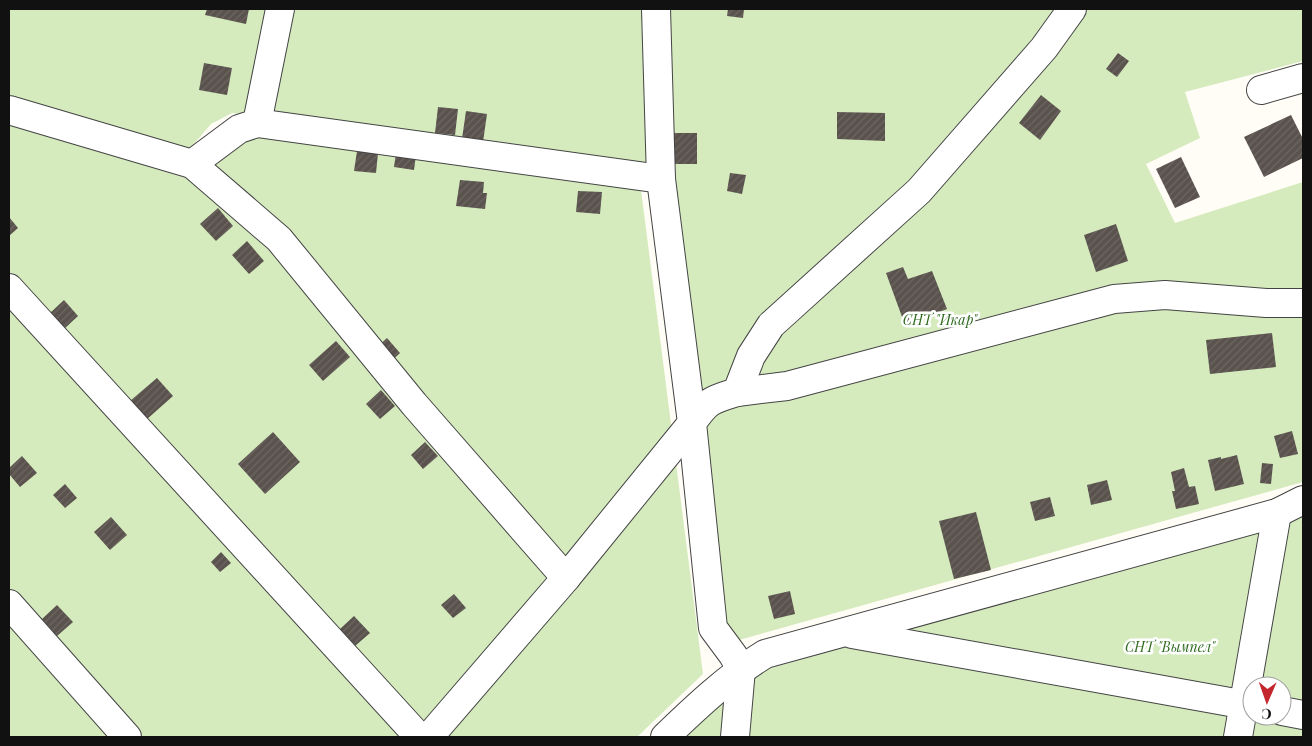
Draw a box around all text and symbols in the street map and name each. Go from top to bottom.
park label: СНТ "Икар" [903,310,978,329]
park label: СНТ "Вымпел" [1125,637,1216,656]
north arrow [1242,676,1292,726]
text: С [1261,705,1272,724]

